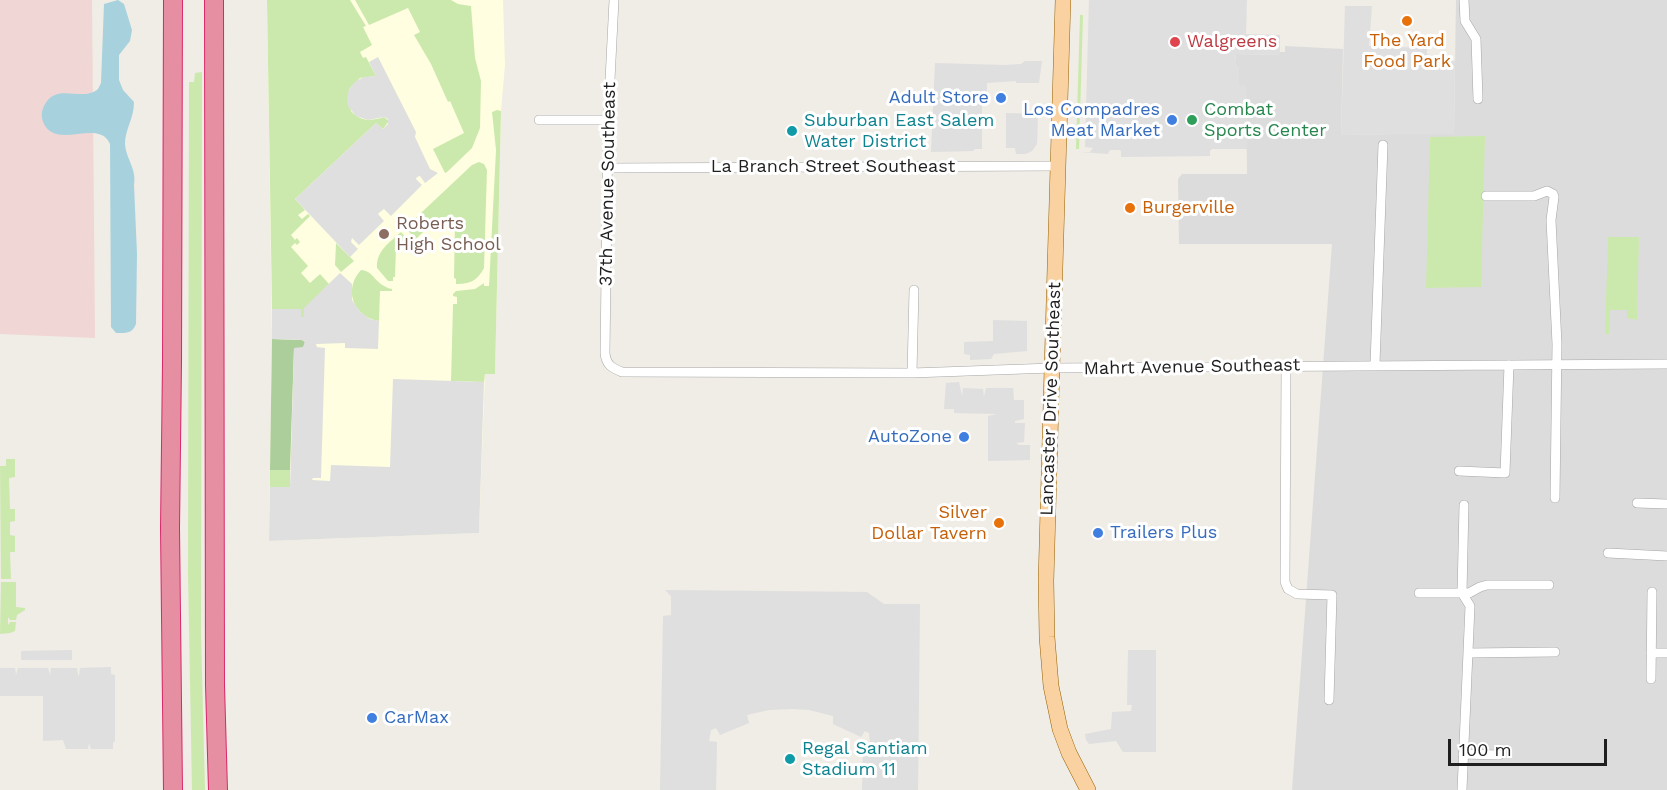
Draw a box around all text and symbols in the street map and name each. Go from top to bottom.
marker: The Yard Food Park [1400,14,1414,28]
place label: The Yard Food Park [1363,30,1451,72]
place label: Walgreens [1187,31,1277,53]
marker: Walgreens [1168,35,1182,49]
street label: 37th Avenue Southeast [595,82,621,286]
place label: Adult Store [889,87,989,109]
marker: Adult Store [994,91,1008,105]
place label: Los Compadres Meat Market [1023,99,1160,142]
place label: Combat Sports Center [1204,99,1327,142]
place label: Suburban East Salem Water District [804,110,994,152]
marker: Los Compadres Meat Market [1165,113,1179,127]
marker: Combat Sports Center [1185,113,1199,127]
marker: Suburban East Salem Water District [785,124,799,138]
street label: La Branch Street Southeast [711,156,955,178]
place label: Burgerville [1142,197,1235,219]
marker: Burgerville [1123,201,1137,215]
place label: Roberts High School [396,213,501,256]
marker: Roberts High School [377,227,391,241]
street label: Lancaster Drive Southeast [1036,282,1066,516]
street label: Mahrt Avenue Southeast [1084,354,1300,380]
place label: AutoZone [868,426,952,448]
marker: AutoZone [957,430,971,444]
place label: Silver Dollar Tavern [871,502,987,544]
marker: Silver Dollar Tavern [992,516,1006,530]
place label: Trailers Plus [1110,522,1217,544]
marker: Trailers Plus [1091,526,1105,540]
place label: CarMax [384,707,449,729]
marker: CarMax [365,711,379,725]
scale bar [1451,727,1610,765]
place label: Regal Santiam Stadium 11 [802,738,928,780]
text: 100 m [1459,739,1512,760]
marker: Regal Santiam Stadium 11 [783,752,797,766]

